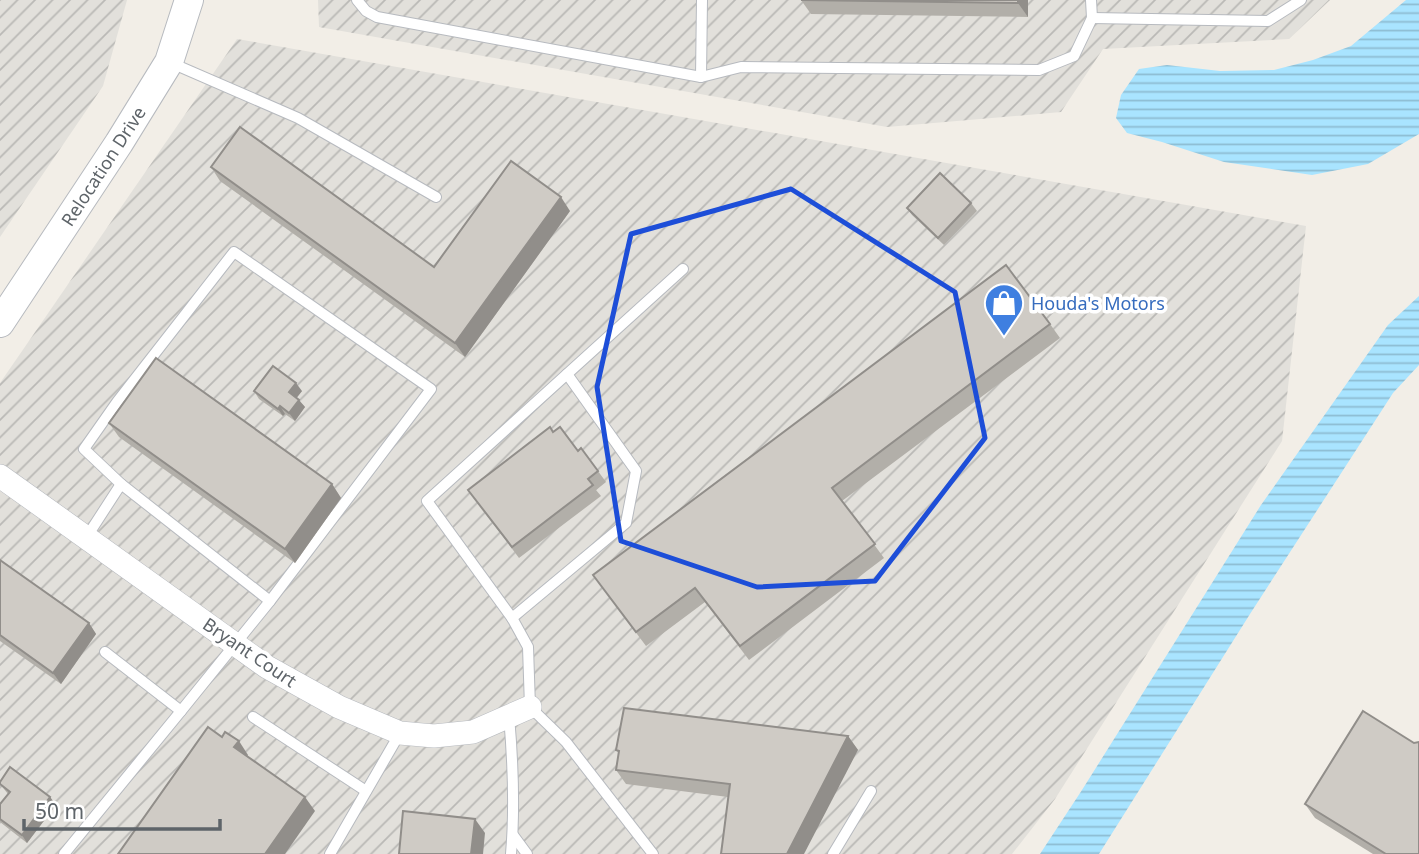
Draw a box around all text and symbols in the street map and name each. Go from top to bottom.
street label: Relocation Drive [55,102,151,230]
shop icon: Houda's Motors [983,282,1025,337]
place label: Houda's Motors [1031,291,1165,315]
street label: Bryant Court [199,612,302,692]
scale bar [24,788,220,832]
text: 50 m [35,797,84,825]

